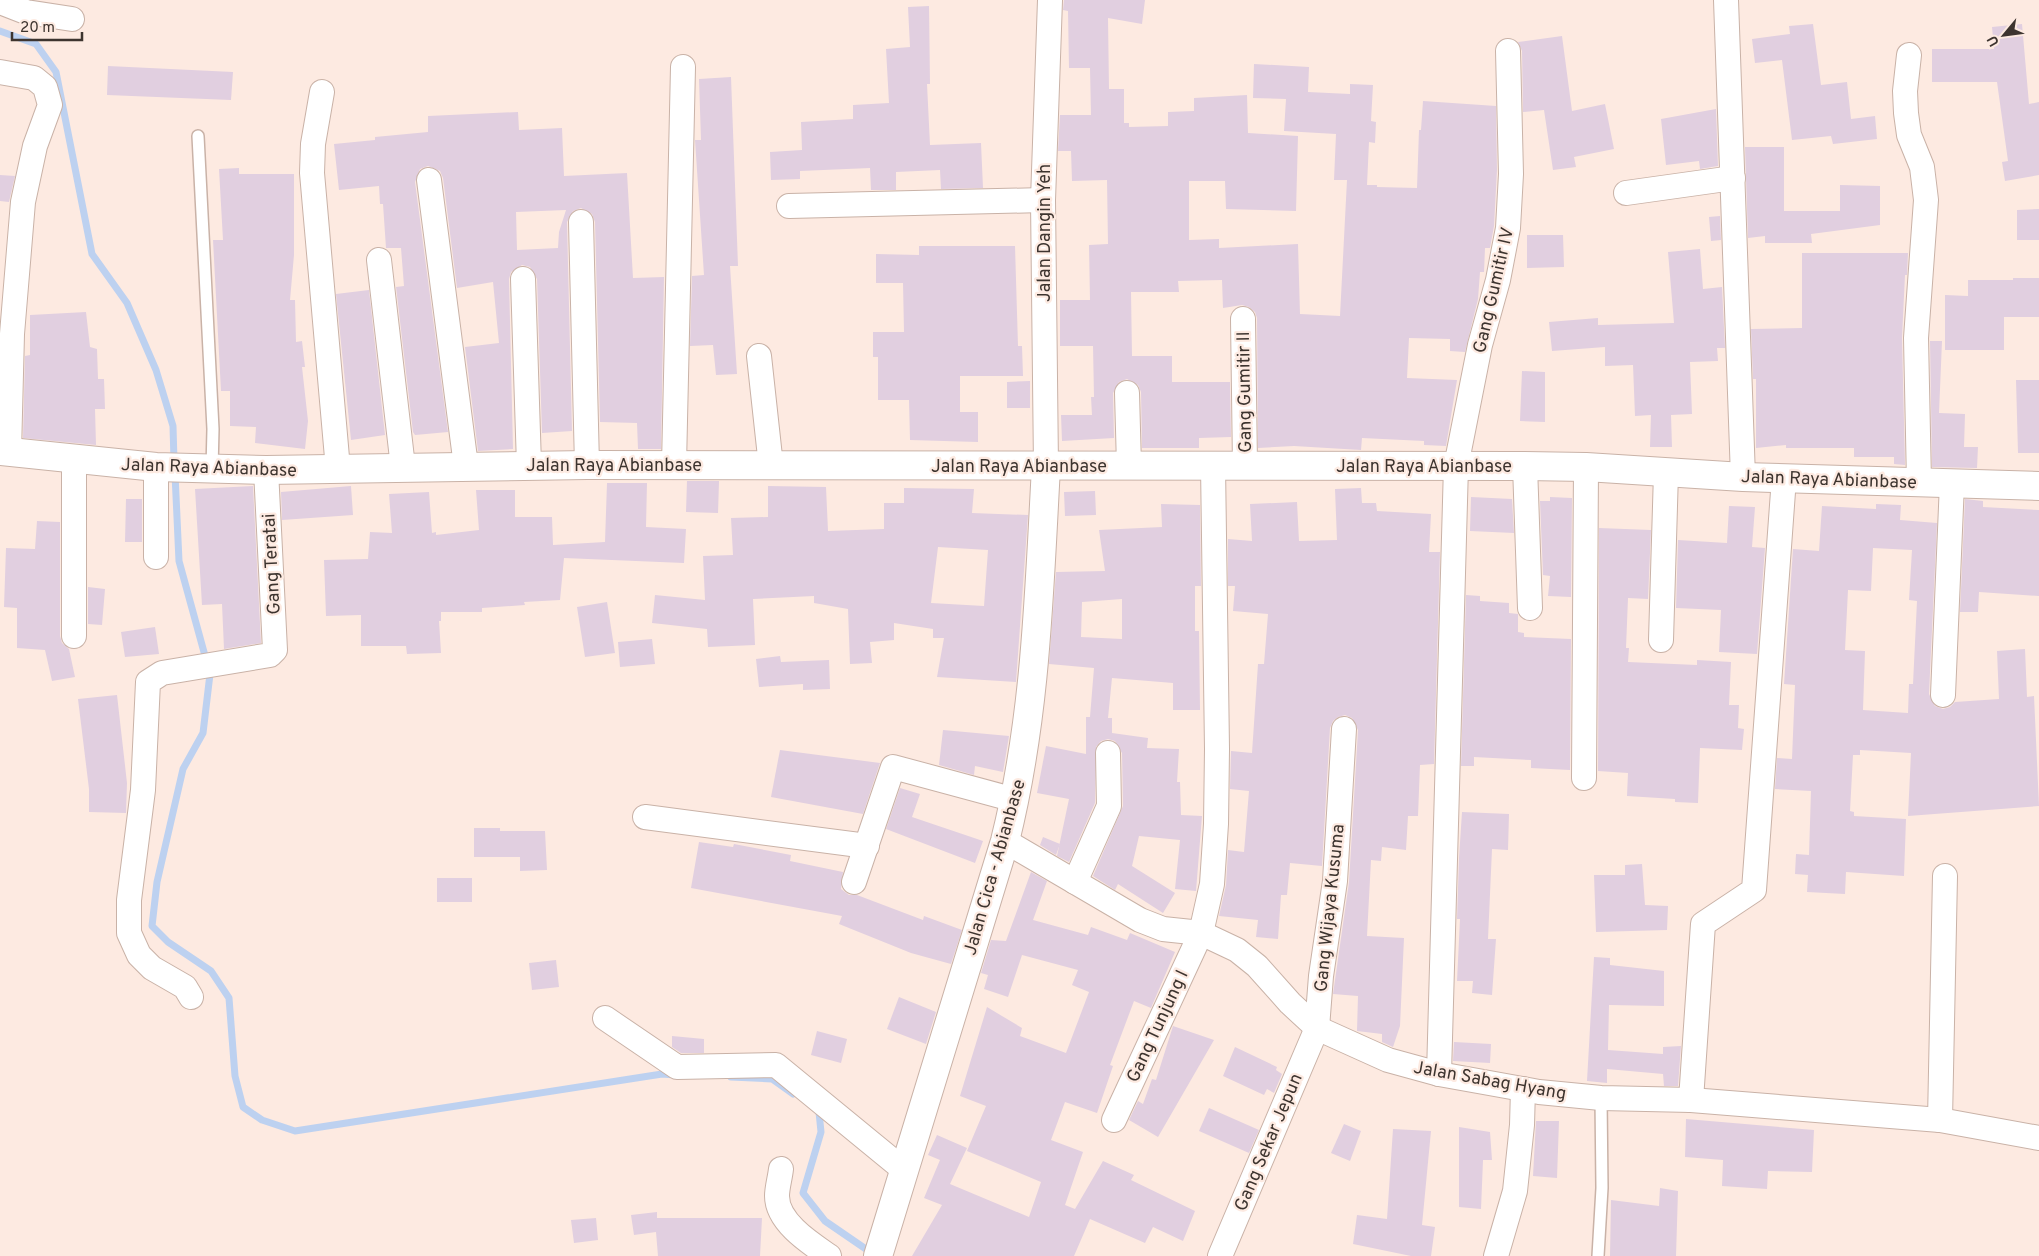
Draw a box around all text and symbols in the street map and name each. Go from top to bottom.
scale bar [12,10,82,42]
north arrow [1979,10,2029,60]
text: 20 m [20,19,55,38]
text: U [1984,32,2004,49]
street label: Jalan Dangin Yeh [1034,164,1057,302]
street label: Gang Gumitir IV [1469,225,1520,355]
street label: Gang Gumitir II [1233,331,1258,453]
street label: Jalan Raya Abianbase [121,454,297,483]
street label: Jalan Raya Abianbase [526,455,702,478]
street label: Jalan Raya Abianbase [931,456,1107,479]
street label: Jalan Raya Abianbase [1336,456,1512,479]
street label: Jalan Raya Abianbase [1741,466,1917,495]
street label: Gang Teratai [258,513,287,615]
street label: Jalan Cica - Abianbase [959,777,1032,958]
street label: Gang Wijaya Kusuma [1310,823,1351,993]
street label: Gang Tunjung I [1122,967,1194,1087]
street label: Jalan Sabag Hyang [1412,1057,1568,1106]
street label: Gang Sekar Jepun [1230,1070,1309,1215]

